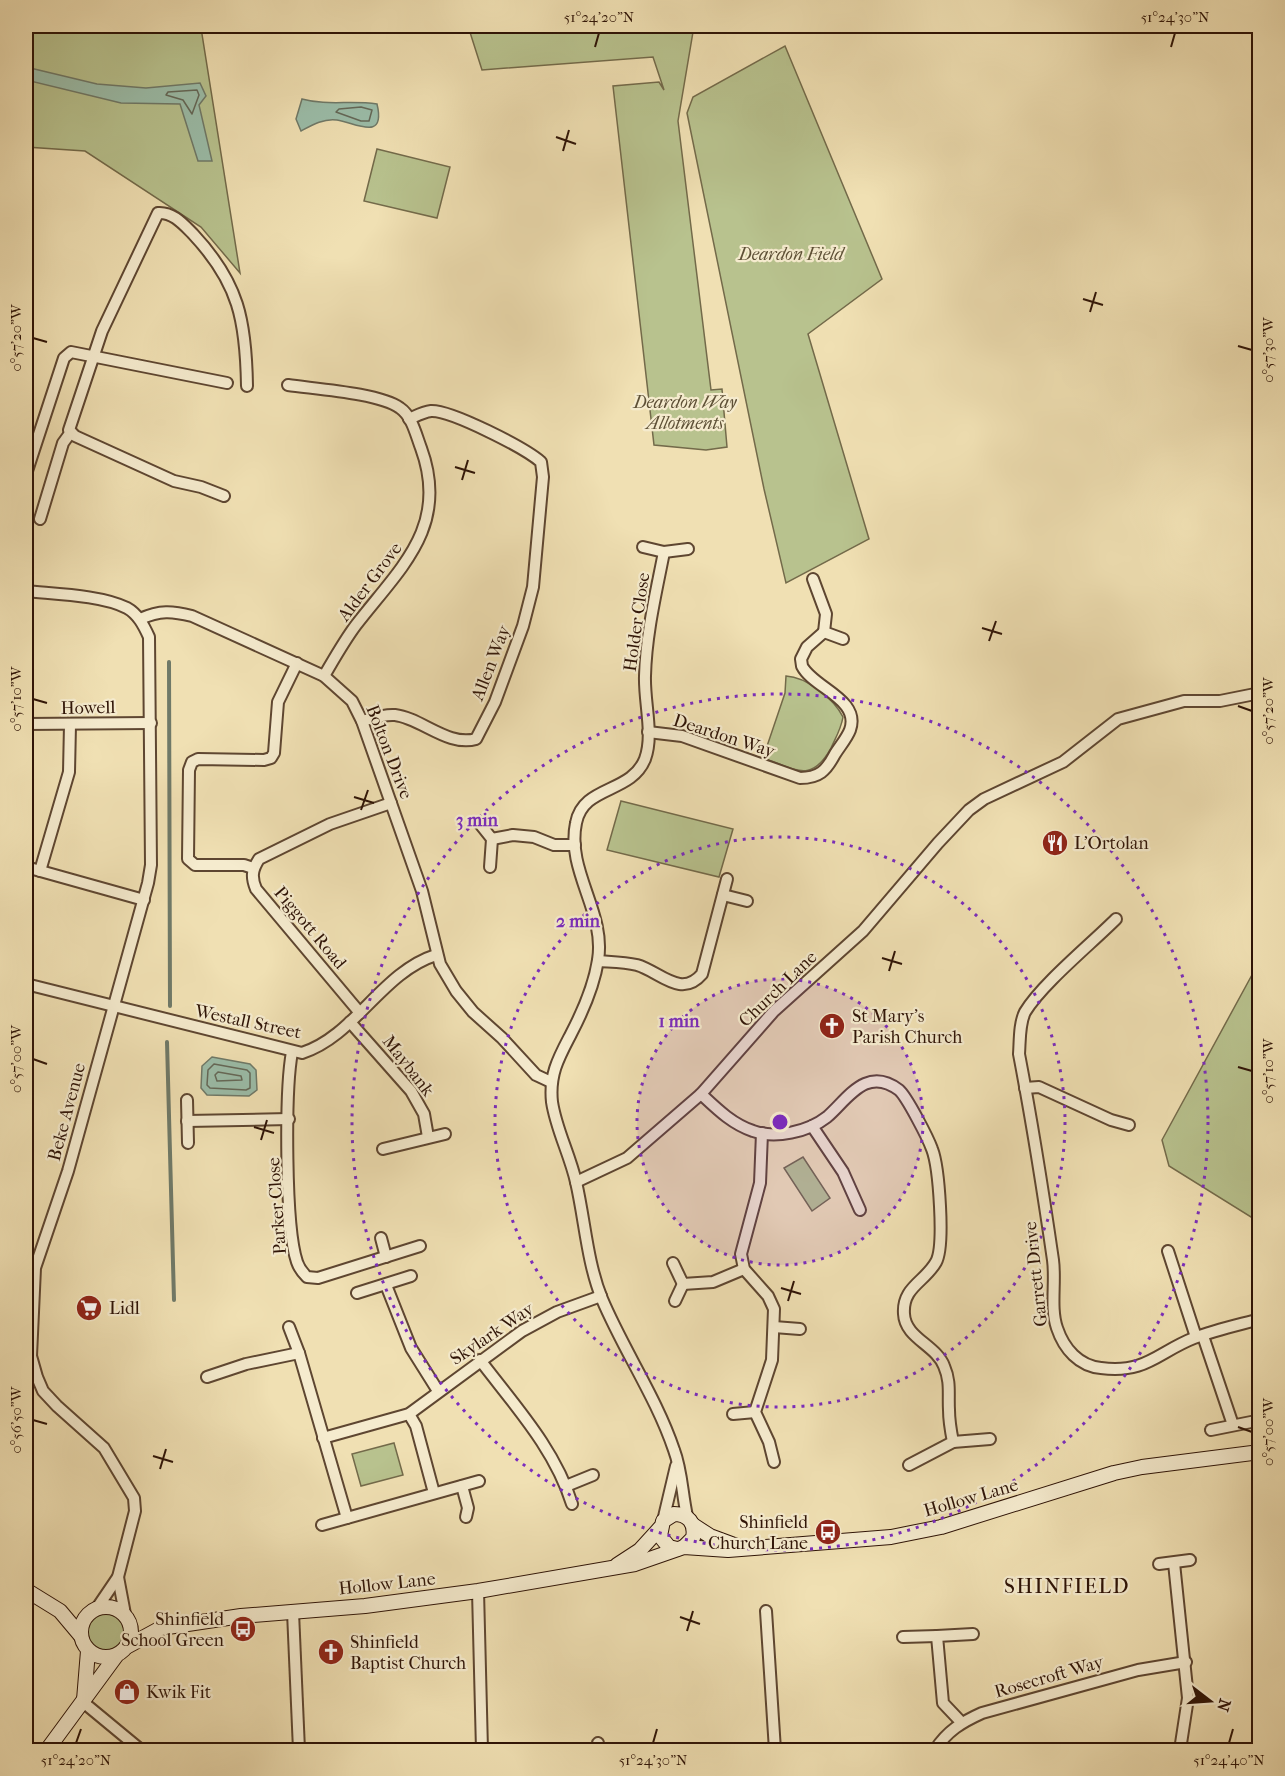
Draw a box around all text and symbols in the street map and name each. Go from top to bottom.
text: 51°24'20"N [564,8,635,26]
text: 51°24'30"N [1141,8,1210,26]
park label: Deardon Field [738,244,846,265]
text: 0°57'20"W [7,303,25,372]
text: 0°57'30"W [1259,316,1277,383]
park label: Deardon Way Allotments [632,392,737,434]
street label: Alder Grove [333,538,407,626]
street label: Holder Close [620,571,654,673]
street label: Allen Way [467,621,515,704]
text: 0°57'10"W [7,665,25,731]
text: 0°57'20"W [1259,676,1277,745]
street label: Howell [61,697,115,719]
street label: Bolton Drive [361,702,417,802]
street label: Deardon Way [671,710,779,763]
text: 3 min [456,810,499,831]
restaurant icon: L'Ortolan [1040,828,1070,858]
place label: L'Ortolan [1074,833,1149,854]
street label: Piggott Road [269,883,351,974]
text: 2 min [556,911,600,932]
street label: Church Lane [735,947,821,1031]
street label: Westall Street [192,1000,304,1044]
place label: St Mary's Parish Church [852,1006,962,1048]
text: 1 min [658,1011,700,1032]
church icon: St Mary's Parish Church [817,1011,847,1041]
text: 0°57'00"W [7,1024,25,1093]
street label: Maybank [378,1031,439,1101]
text: 0°57'10"W [1259,1037,1277,1103]
street label: Beke Avenue [44,1061,90,1163]
centre of rings [770,1112,790,1132]
street label: Parker Close [263,1157,291,1255]
street label: Garrett Drive [1020,1220,1052,1328]
supermarket icon: Lidl [74,1293,104,1323]
place label: Lidl [109,1298,140,1319]
street label: Skylark Way [446,1298,539,1370]
text: 0°56'50"W [7,1385,25,1453]
text: 0°57'00"W [1259,1397,1277,1466]
street label: Hollow Lane [921,1474,1021,1522]
place label: Shinfield Church Lane [708,1512,808,1554]
bus stop icon: Shinfield Church Lane [813,1517,843,1547]
street label: Hollow Lane [337,1568,437,1600]
district label: SHINFIELD [1004,1574,1130,1598]
place label: Shinfield School Green [121,1609,225,1651]
bus stop icon: Shinfield School Green [228,1614,258,1644]
place label: Shinfield Baptist Church [350,1632,466,1674]
church icon: Shinfield Baptist Church [316,1637,346,1667]
street label: Rosecroft Way [992,1651,1107,1703]
north arrow [1180,1671,1240,1731]
shop icon: Kwik Fit [112,1677,142,1707]
place label: Kwik Fit [146,1682,212,1703]
text: N [1213,1697,1235,1715]
text: 51°24'20"N [41,1751,112,1769]
text: 51°24'30"N [619,1751,688,1769]
text: 51°24'40"N [1193,1751,1265,1769]

